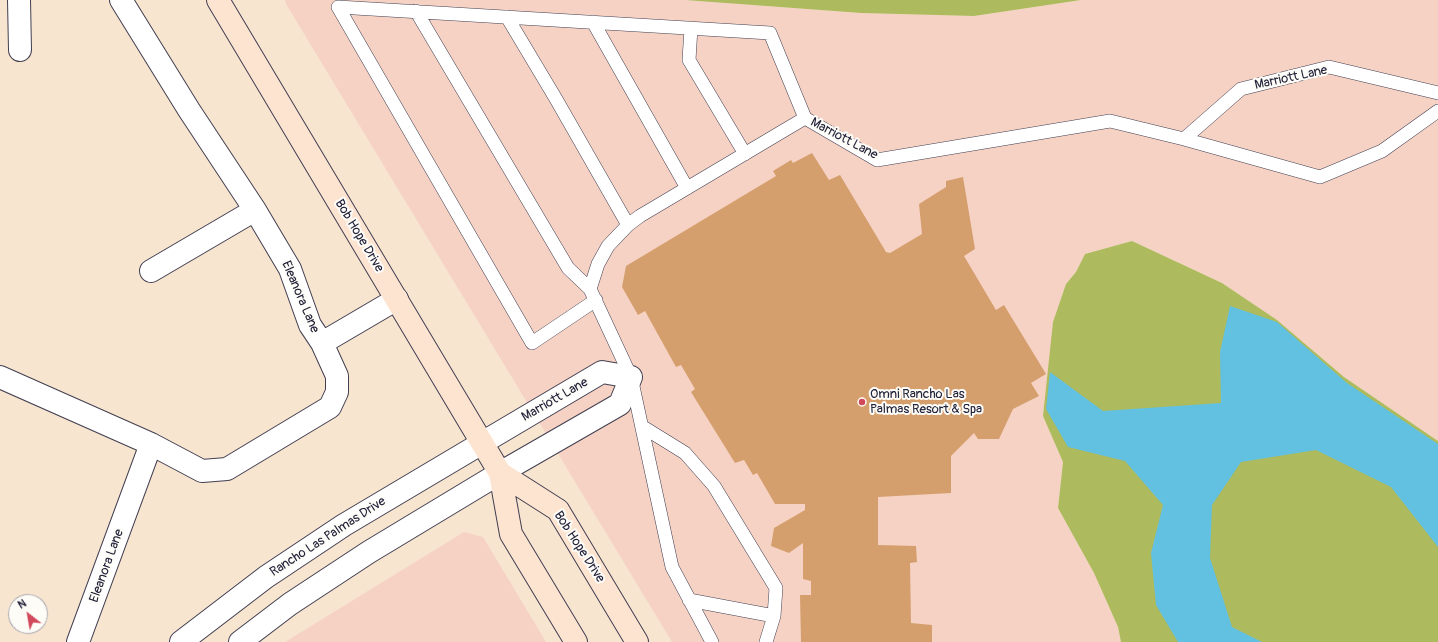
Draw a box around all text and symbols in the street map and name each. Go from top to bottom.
street label: Marriott Lane [1253,63,1329,93]
street label: Marriott Lane [808,115,880,163]
street label: Bob Hope Drive [331,197,387,275]
street label: Eleanora Lane [278,259,322,335]
street label: Marriott Lane [519,375,591,425]
place label: Omni Rancho Las Palmas Resort & Spa [870,387,982,418]
marker: Omni Rancho Las Palmas Resort & Spa [857,397,867,407]
street label: Rancho Las Palmas Drive [267,494,389,580]
street label: Bob Hope Drive [550,508,608,586]
street label: Eleanora Lane [87,527,127,605]
north arrow [8,594,48,634]
text: N [16,597,29,612]

